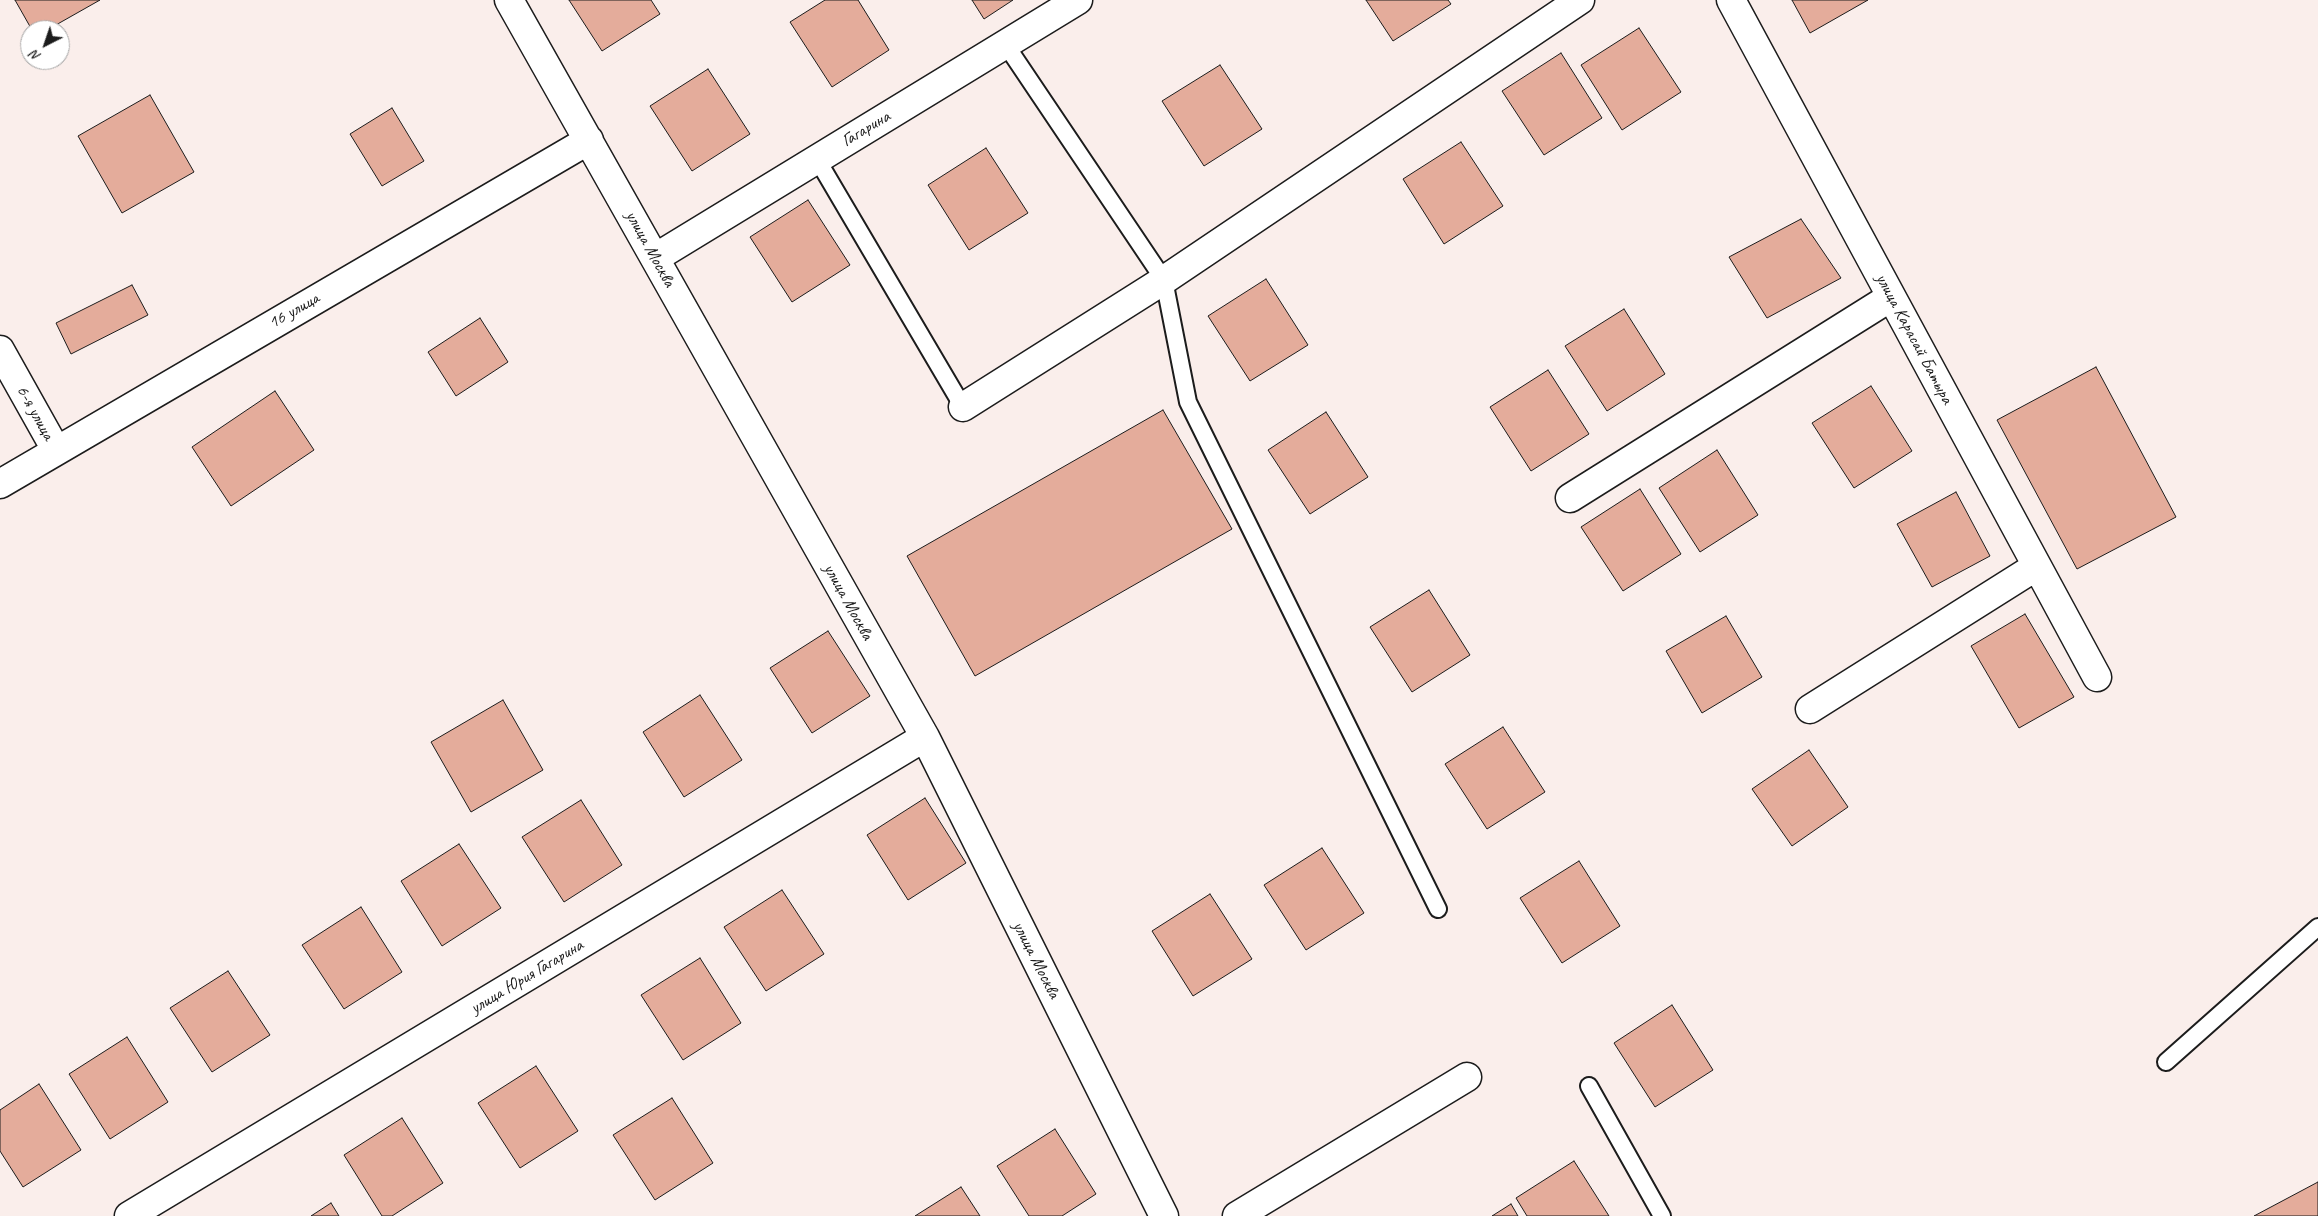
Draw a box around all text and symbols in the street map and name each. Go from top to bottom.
north arrow [20,20,70,70]
text: N [27,47,44,65]
street label: Гагарина [838,106,894,152]
street label: улица Москва [620,207,680,291]
street label: улица Карасай Батыра [1870,270,1958,408]
street label: 16 улица [265,288,323,334]
street label: 6-я улица [11,382,59,444]
street label: улица Москва [818,560,878,644]
street label: улица Москва [1007,918,1065,1002]
street label: улица Юрия Гагарина [467,935,587,1019]

